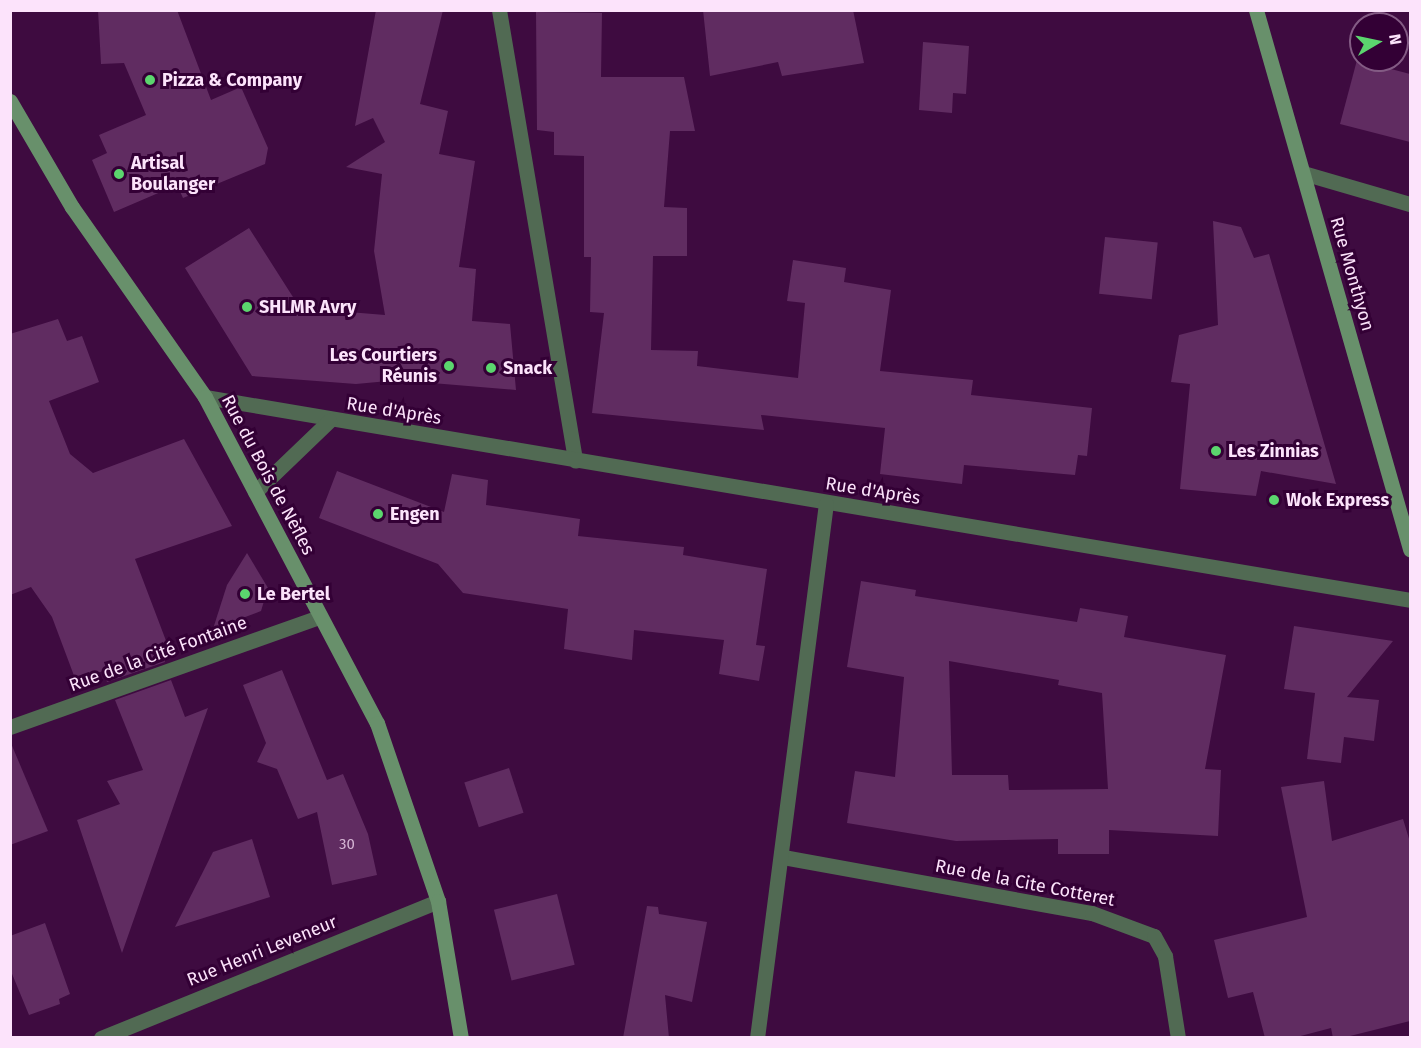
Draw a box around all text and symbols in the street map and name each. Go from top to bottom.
north arrow [1349,12,1409,72]
text: N [1385,33,1406,46]
place label: Pizza & Company [162,69,302,91]
marker: Pizza & Company [143,73,157,87]
place label: Artisal Boulanger [131,153,215,195]
marker: Artisal Boulanger [112,167,126,181]
street label: Rue Monthyon [1325,214,1379,334]
place label: SHLMR Avry [259,296,356,318]
marker: SHLMR Avry [240,300,254,314]
place label: Les Courtiers Réunis [330,345,437,388]
place label: Snack [503,357,552,379]
marker: Les Courtiers Réunis [442,359,456,373]
marker: Snack [484,361,498,375]
street label: Rue du Bois de Nèfles [217,391,319,559]
street label: Rue d'Après [345,393,443,429]
place label: Les Zinnias [1228,440,1319,462]
marker: Les Zinnias [1209,444,1223,458]
street label: Rue d'Après [824,473,922,509]
place label: Wok Express [1286,489,1389,511]
marker: Wok Express [1267,493,1281,507]
place label: Engen [390,503,440,525]
marker: Engen [371,507,385,521]
place label: Le Bertel [257,583,330,605]
marker: Le Bertel [238,587,252,601]
street label: Rue de la Cité Fontaine [66,612,250,696]
house number: 30 [339,836,355,854]
street label: Rue de la Cite Cotteret [933,855,1117,911]
street label: Rue Henri Leveneur [184,911,340,991]

